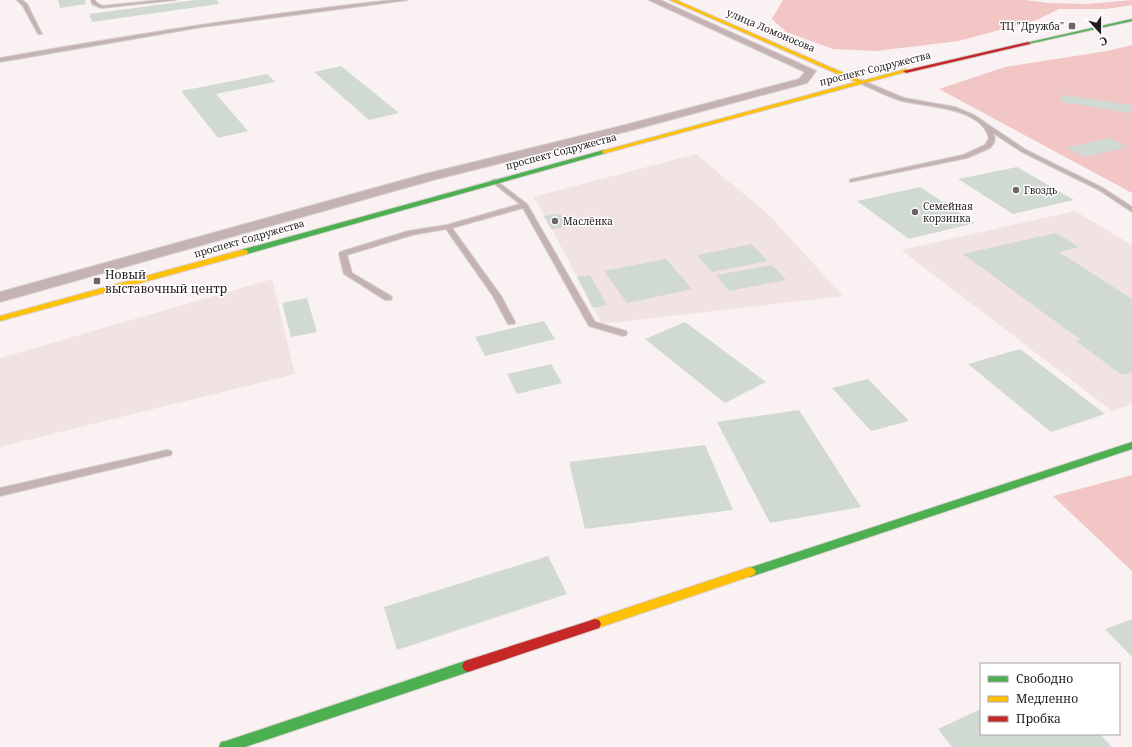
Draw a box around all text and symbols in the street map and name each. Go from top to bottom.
street label: улица Ломоносова [725,5,818,55]
north arrow [1080,12,1120,52]
place label: ТЦ "Дружба" [1000,19,1064,33]
marker: ТЦ "Дружба" [1067,21,1077,31]
text: С [1098,34,1110,50]
street label: проспект Содружества [818,47,932,89]
street label: проспект Содружества [504,129,618,173]
place label: Гвоздь [1024,183,1058,197]
marker: Гвоздь [1011,185,1021,195]
place label: Семейная корзинка [923,199,973,225]
marker: Семейная корзинка [910,207,920,217]
place label: Маслёнка [563,214,613,228]
street label: проспект Содружества [192,215,306,260]
marker: Маслёнка [550,216,560,226]
place label: Новый выставочный центр [105,266,228,297]
marker: Новый выставочный центр [92,276,102,286]
legend [980,663,1120,735]
text: Свободно [1016,670,1073,687]
text: Медленно [1016,690,1078,707]
text: Пробка [1016,710,1061,727]

